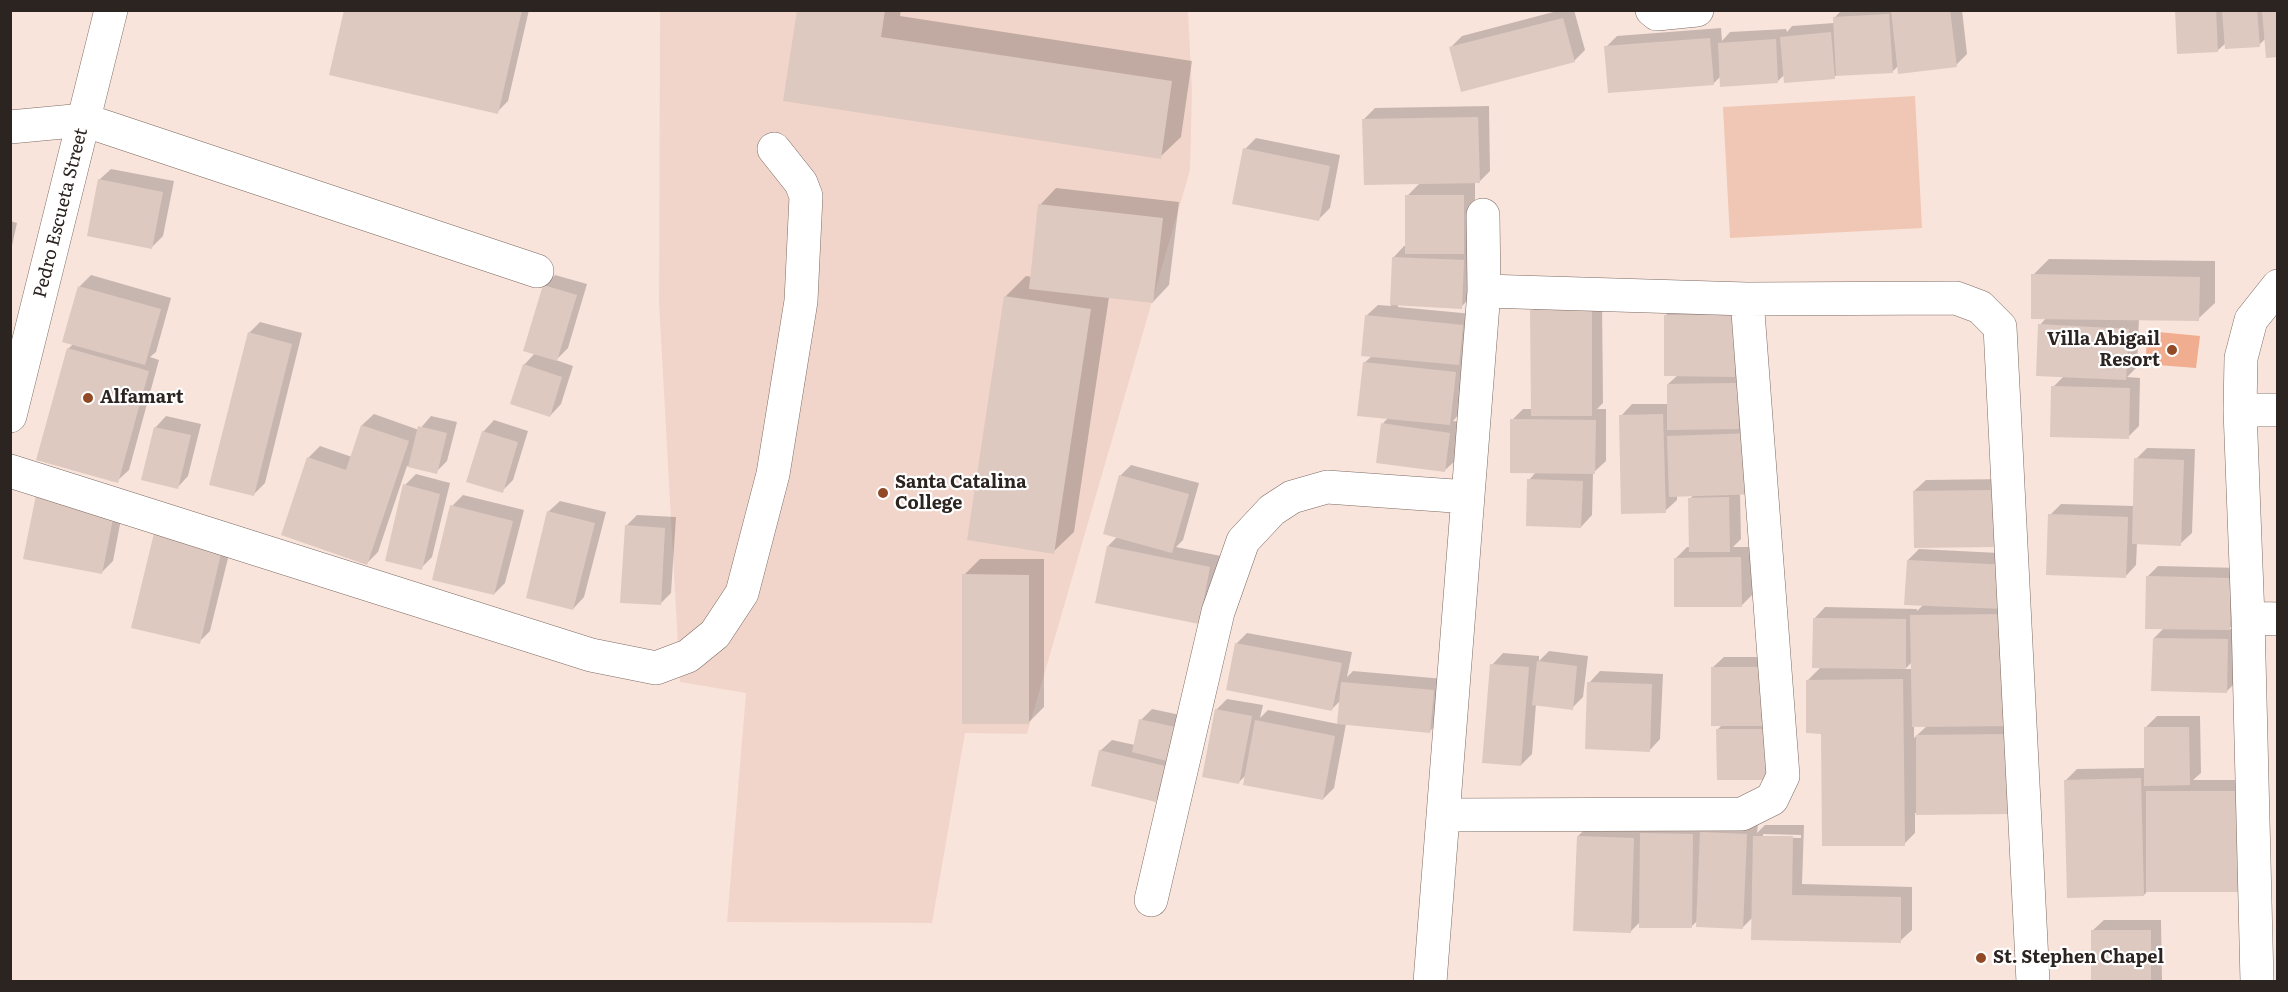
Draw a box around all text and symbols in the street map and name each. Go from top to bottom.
street label: Pedro Escueta Street [29,126,93,300]
place label: Villa Abigail Resort [2047,329,2160,372]
marker: Villa Abigail Resort [2165,343,2179,357]
place label: Alfamart [100,387,184,409]
marker: Alfamart [81,391,95,405]
place label: Santa Catalina College [895,472,1027,514]
marker: Santa Catalina College [876,486,890,500]
place label: St. Stephen Chapel [1993,947,2164,969]
marker: St. Stephen Chapel [1974,951,1988,965]

